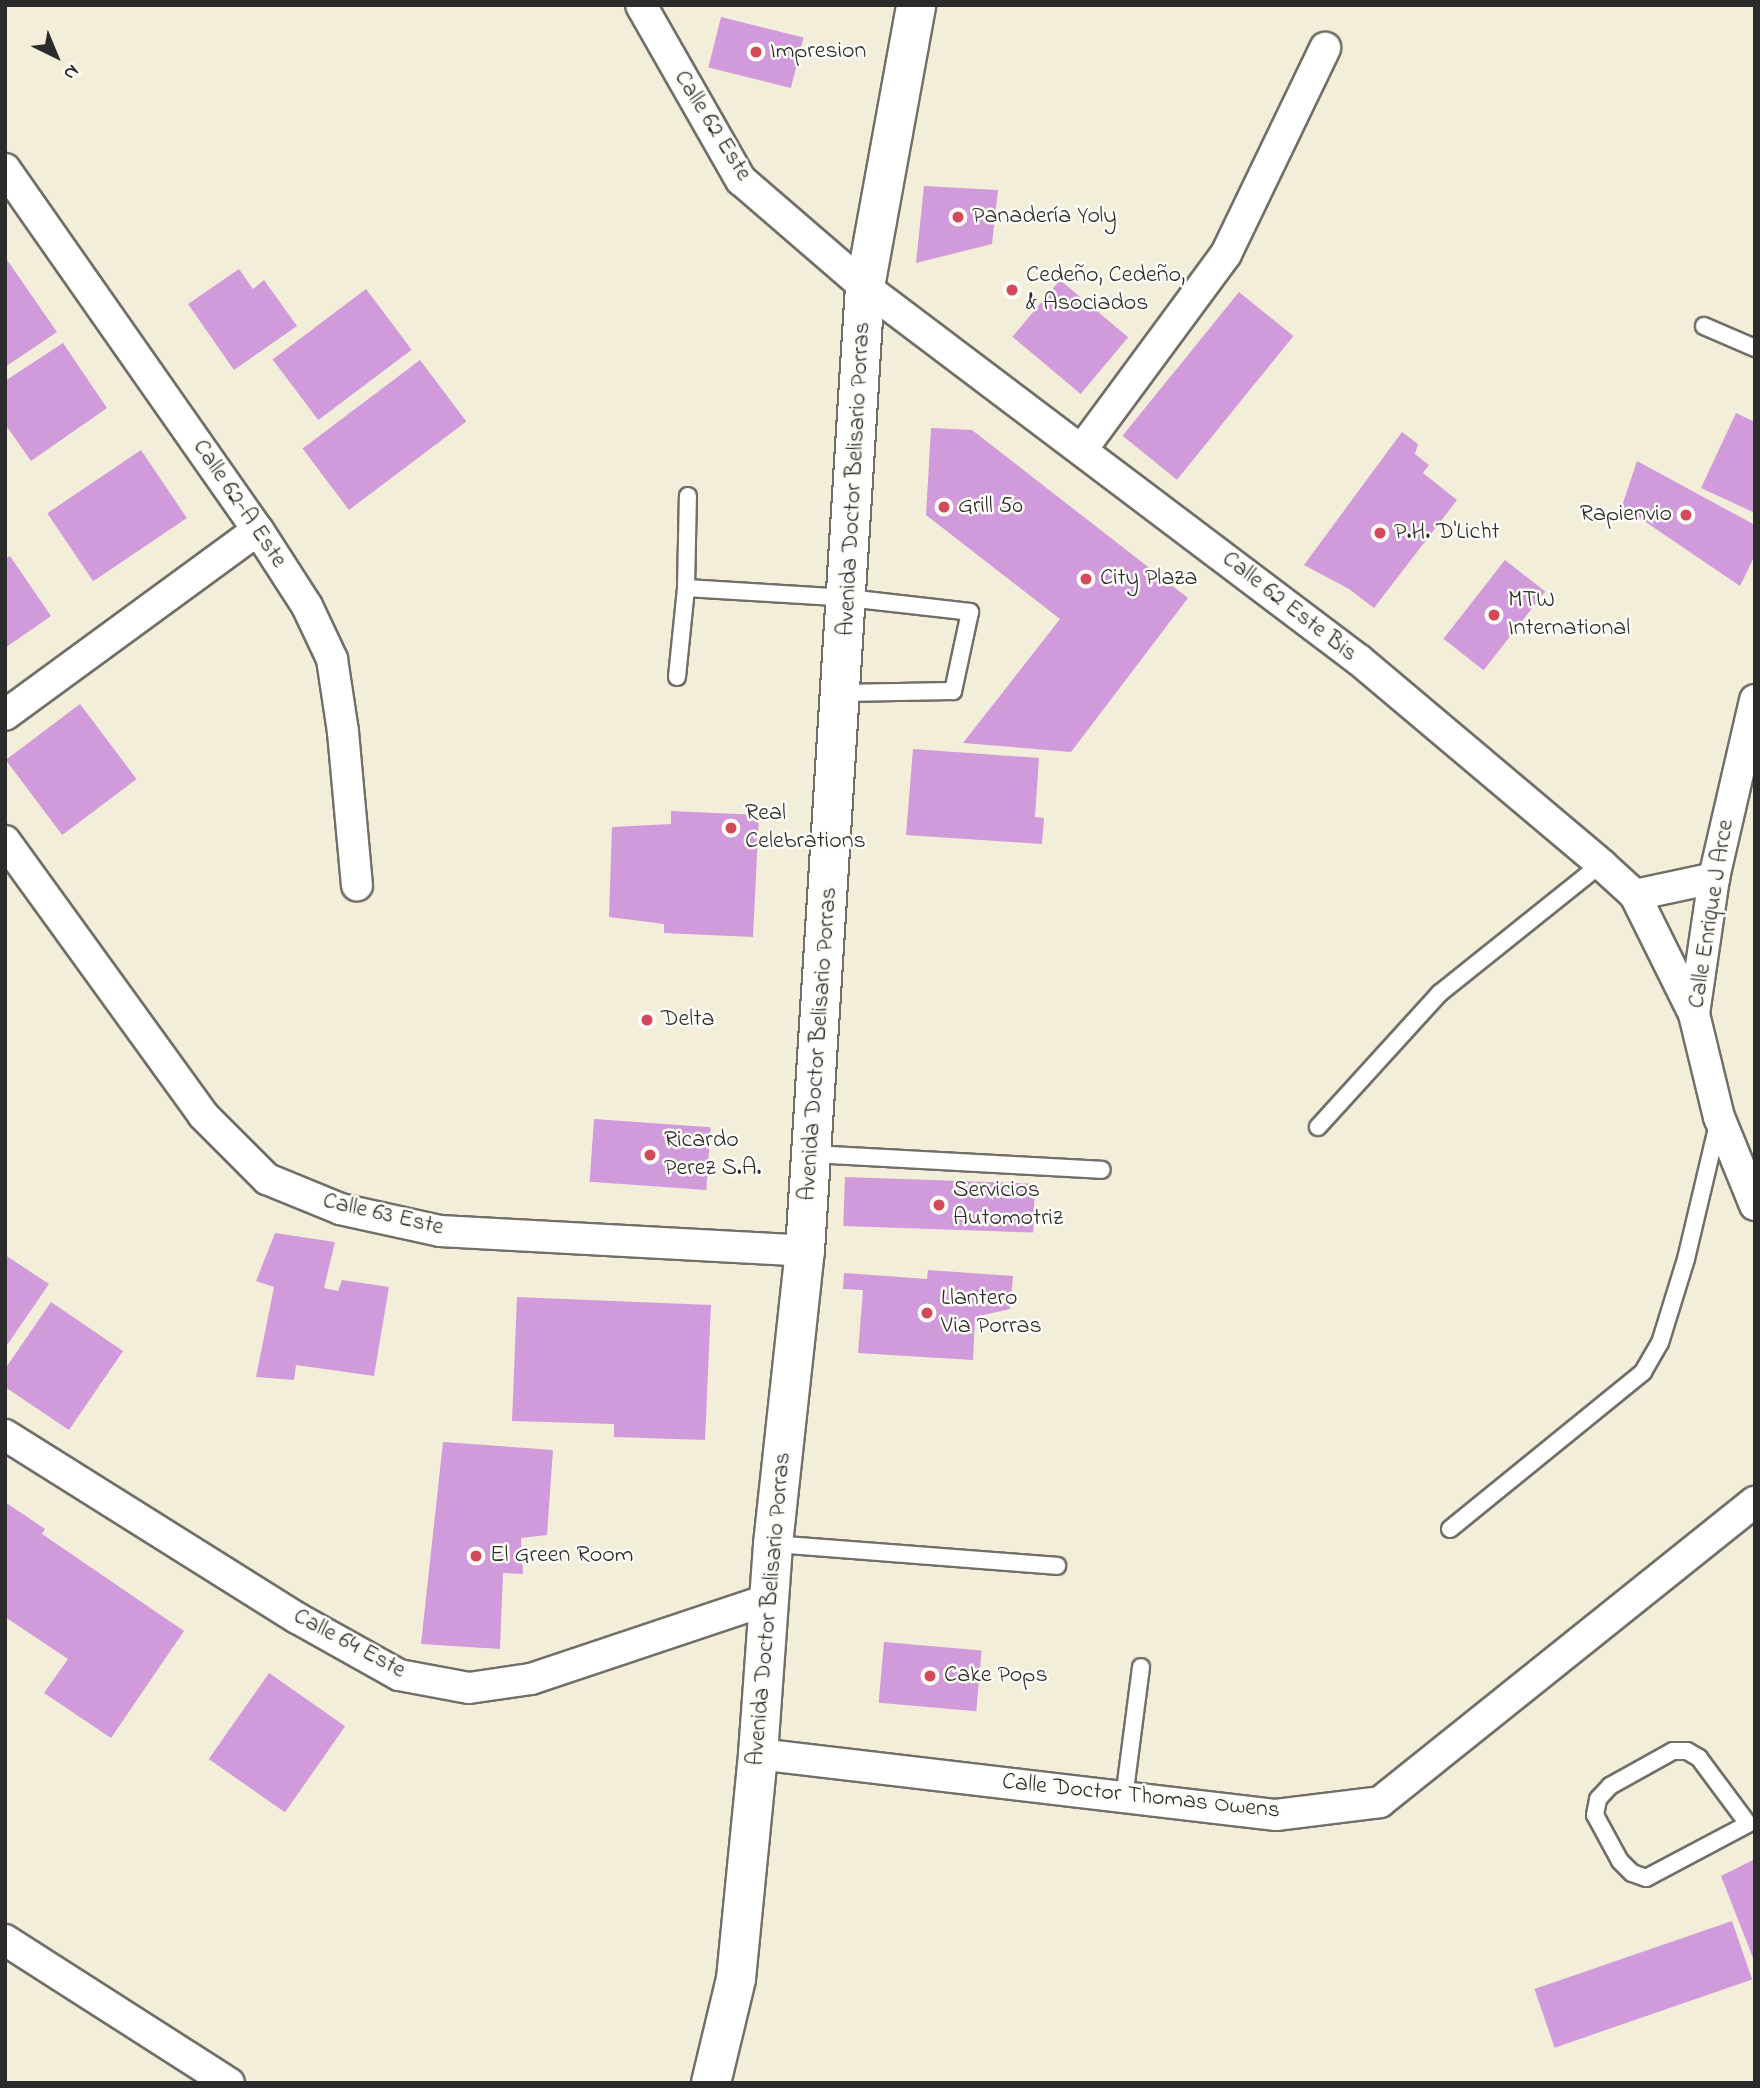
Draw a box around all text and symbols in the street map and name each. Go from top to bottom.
north arrow [21,21,91,91]
place label: Impresion [770,38,866,66]
marker: Impresion [748,44,764,60]
text: N [57,57,85,86]
street label: Calle 62 Este [667,65,757,187]
place label: Panadería Yoly [972,203,1117,231]
marker: Panadería Yoly [950,209,966,225]
place label: Cedeño, Cedeño, & Asociados [1026,262,1185,318]
marker: Cedeño, Cedeño, & Asociados [1004,282,1020,298]
street label: Avenida Doctor Belisario Porras [832,321,878,637]
street label: Calle 62-A Este [185,434,293,574]
place label: Grill 50 [958,493,1023,521]
marker: Grill 50 [936,499,952,515]
place label: Rapienvio [1580,501,1672,529]
marker: Rapienvio [1678,507,1694,523]
place label: P.H. D'Licht [1394,519,1500,547]
marker: P.H. D'Licht [1372,525,1388,541]
street label: Calle 62 Este Bis [1216,545,1362,669]
place label: City Plaza [1100,565,1197,593]
marker: City Plaza [1078,571,1094,587]
place label: MTW International [1508,587,1630,643]
marker: MTW International [1486,607,1502,623]
place label: Real Celebrations [745,800,866,856]
street label: Calle Enrique J Arce [1683,818,1741,1010]
marker: Real Celebrations [723,820,739,836]
street label: Avenida Doctor Belisario Porras [794,886,844,1202]
place label: Delta [661,1006,714,1034]
marker: Delta [639,1012,655,1028]
place label: Ricardo Perez S.A. [664,1127,761,1183]
marker: Ricardo Perez S.A. [642,1147,658,1163]
place label: Servicios Automotriz [953,1177,1063,1233]
street label: Calle 63 Este [320,1187,446,1243]
marker: Servicios Automotriz [931,1197,947,1213]
place label: Llantero Via Porras [941,1285,1042,1341]
marker: Llantero Via Porras [919,1305,935,1321]
street label: Avenida Doctor Belisario Porras [742,1451,798,1767]
place label: El Green Room [490,1542,633,1570]
marker: El Green Room [468,1548,484,1564]
street label: Calle 64 Este [288,1602,410,1686]
place label: Cake Pops [944,1662,1048,1690]
marker: Cake Pops [922,1668,938,1684]
street label: Calle Doctor Thomas Owens [1001,1768,1281,1826]

